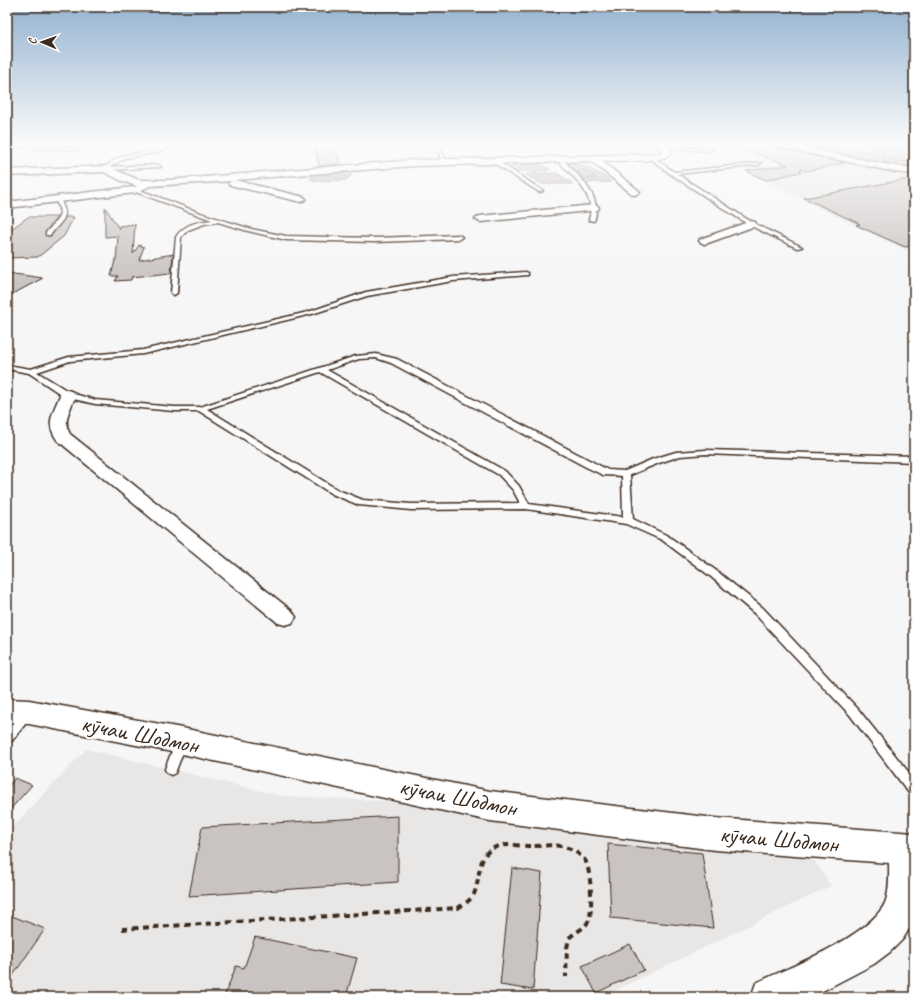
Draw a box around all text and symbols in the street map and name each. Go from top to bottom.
north arrow [22,22,62,62]
text: С [25,37,39,45]
street label: кӯчаи Шодмон [79,708,203,760]
street label: кӯчаи Шодмон [397,771,521,823]
street label: кӯчаи Шодмон [718,819,842,859]

